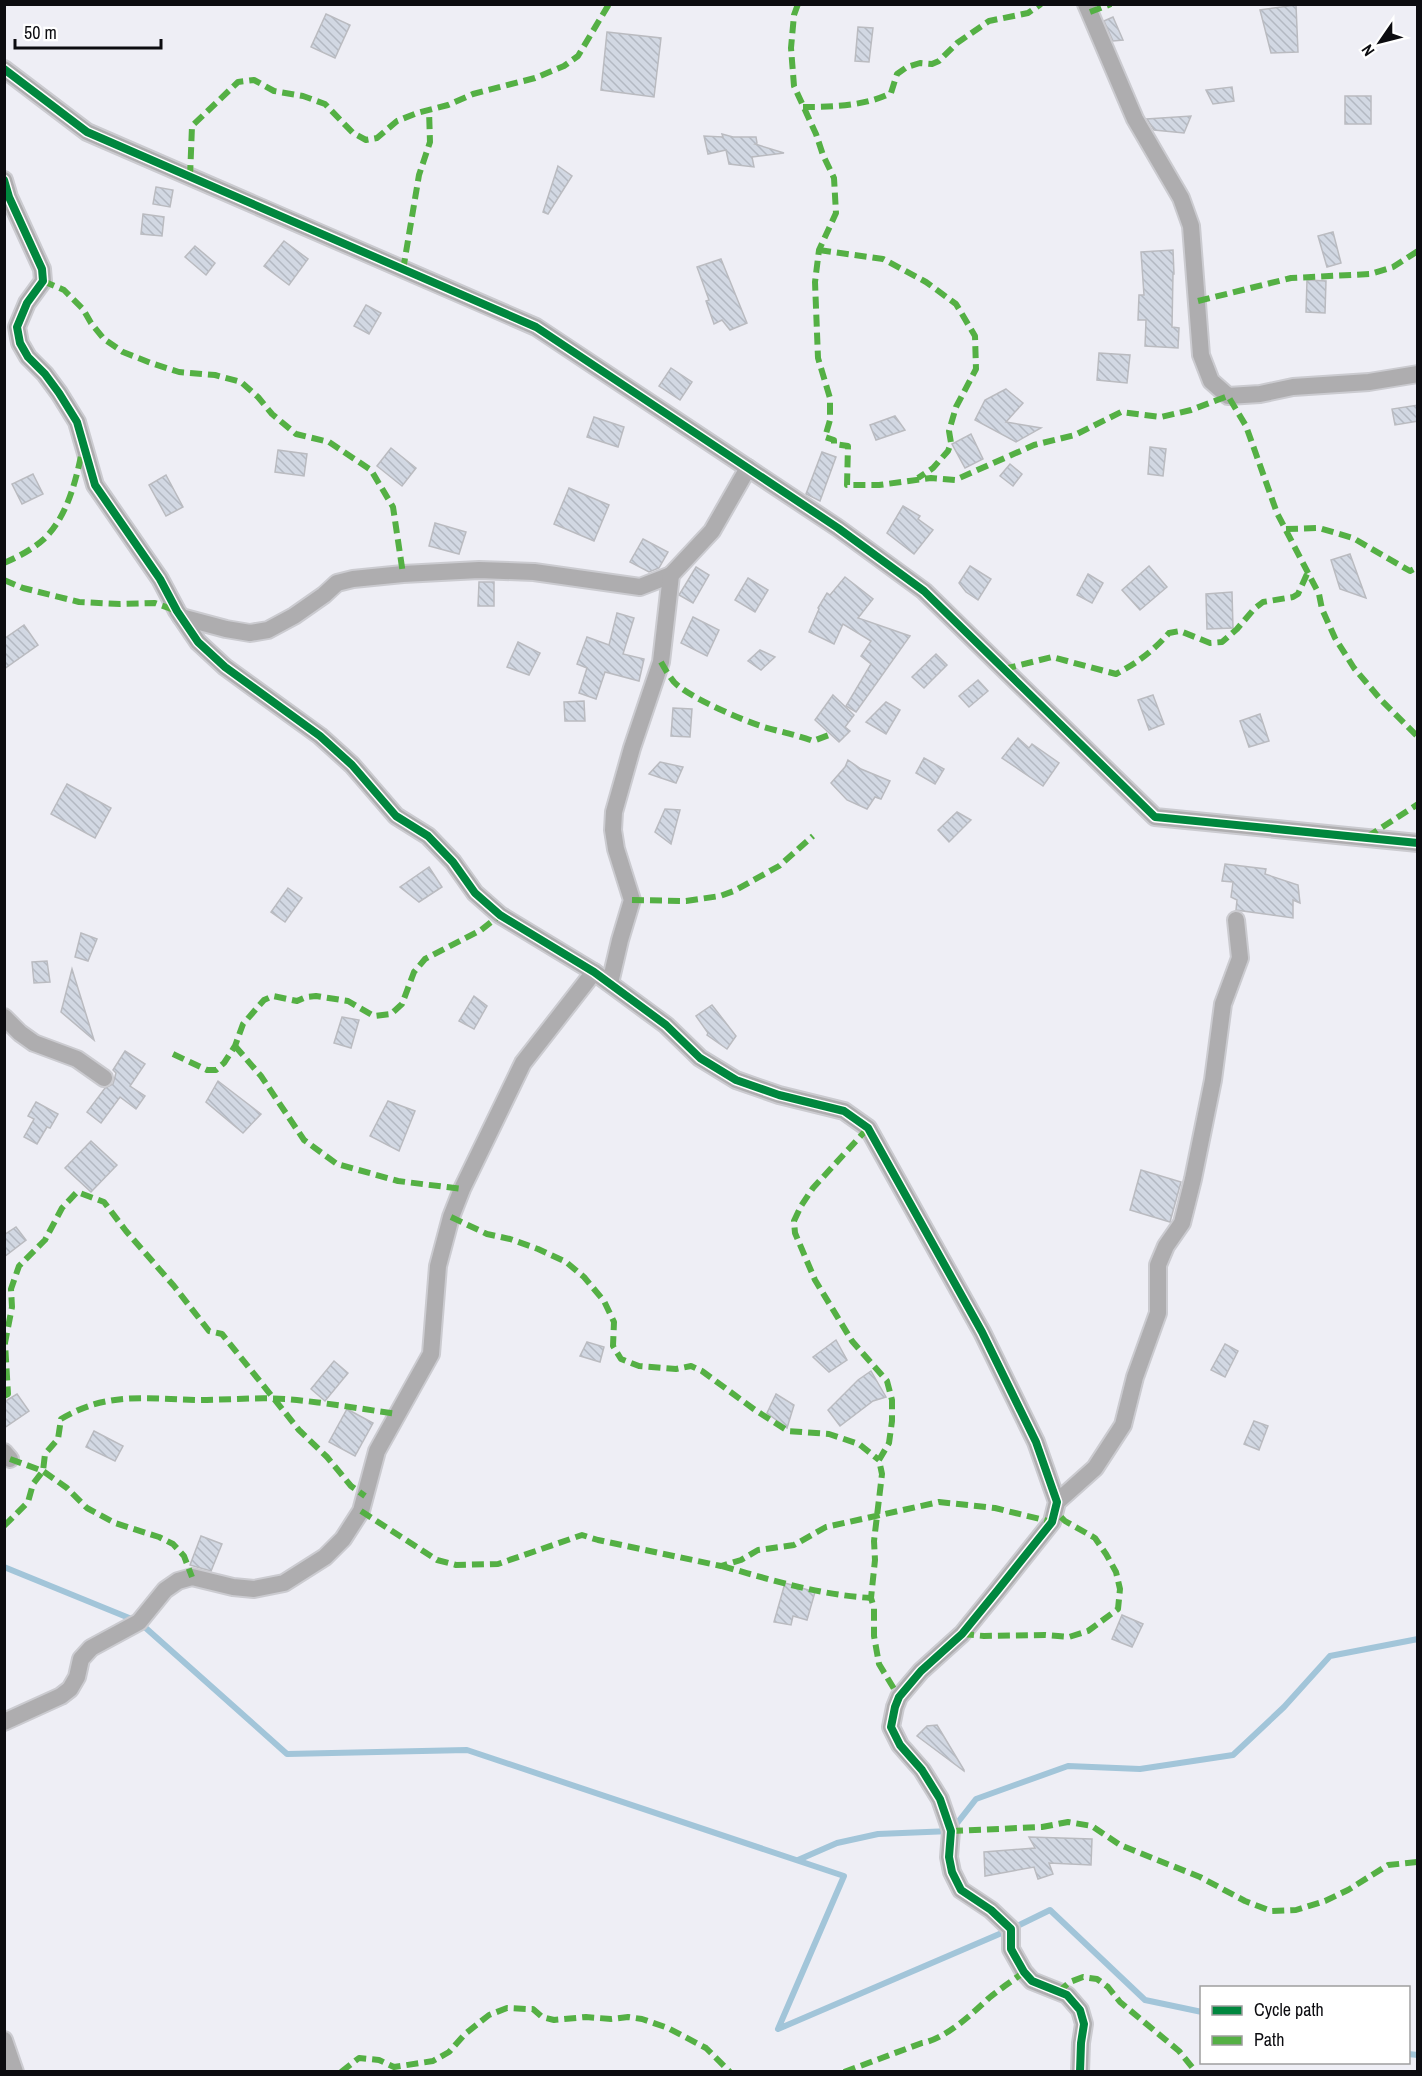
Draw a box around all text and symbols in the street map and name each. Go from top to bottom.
scale bar [15,12,160,50]
north arrow [1350,12,1410,72]
text: 50 m [24,20,57,45]
text: N [1356,40,1379,61]
legend [1200,1986,1410,2064]
text: Cycle path [1254,1997,1324,2022]
text: Path [1254,2027,1284,2052]

